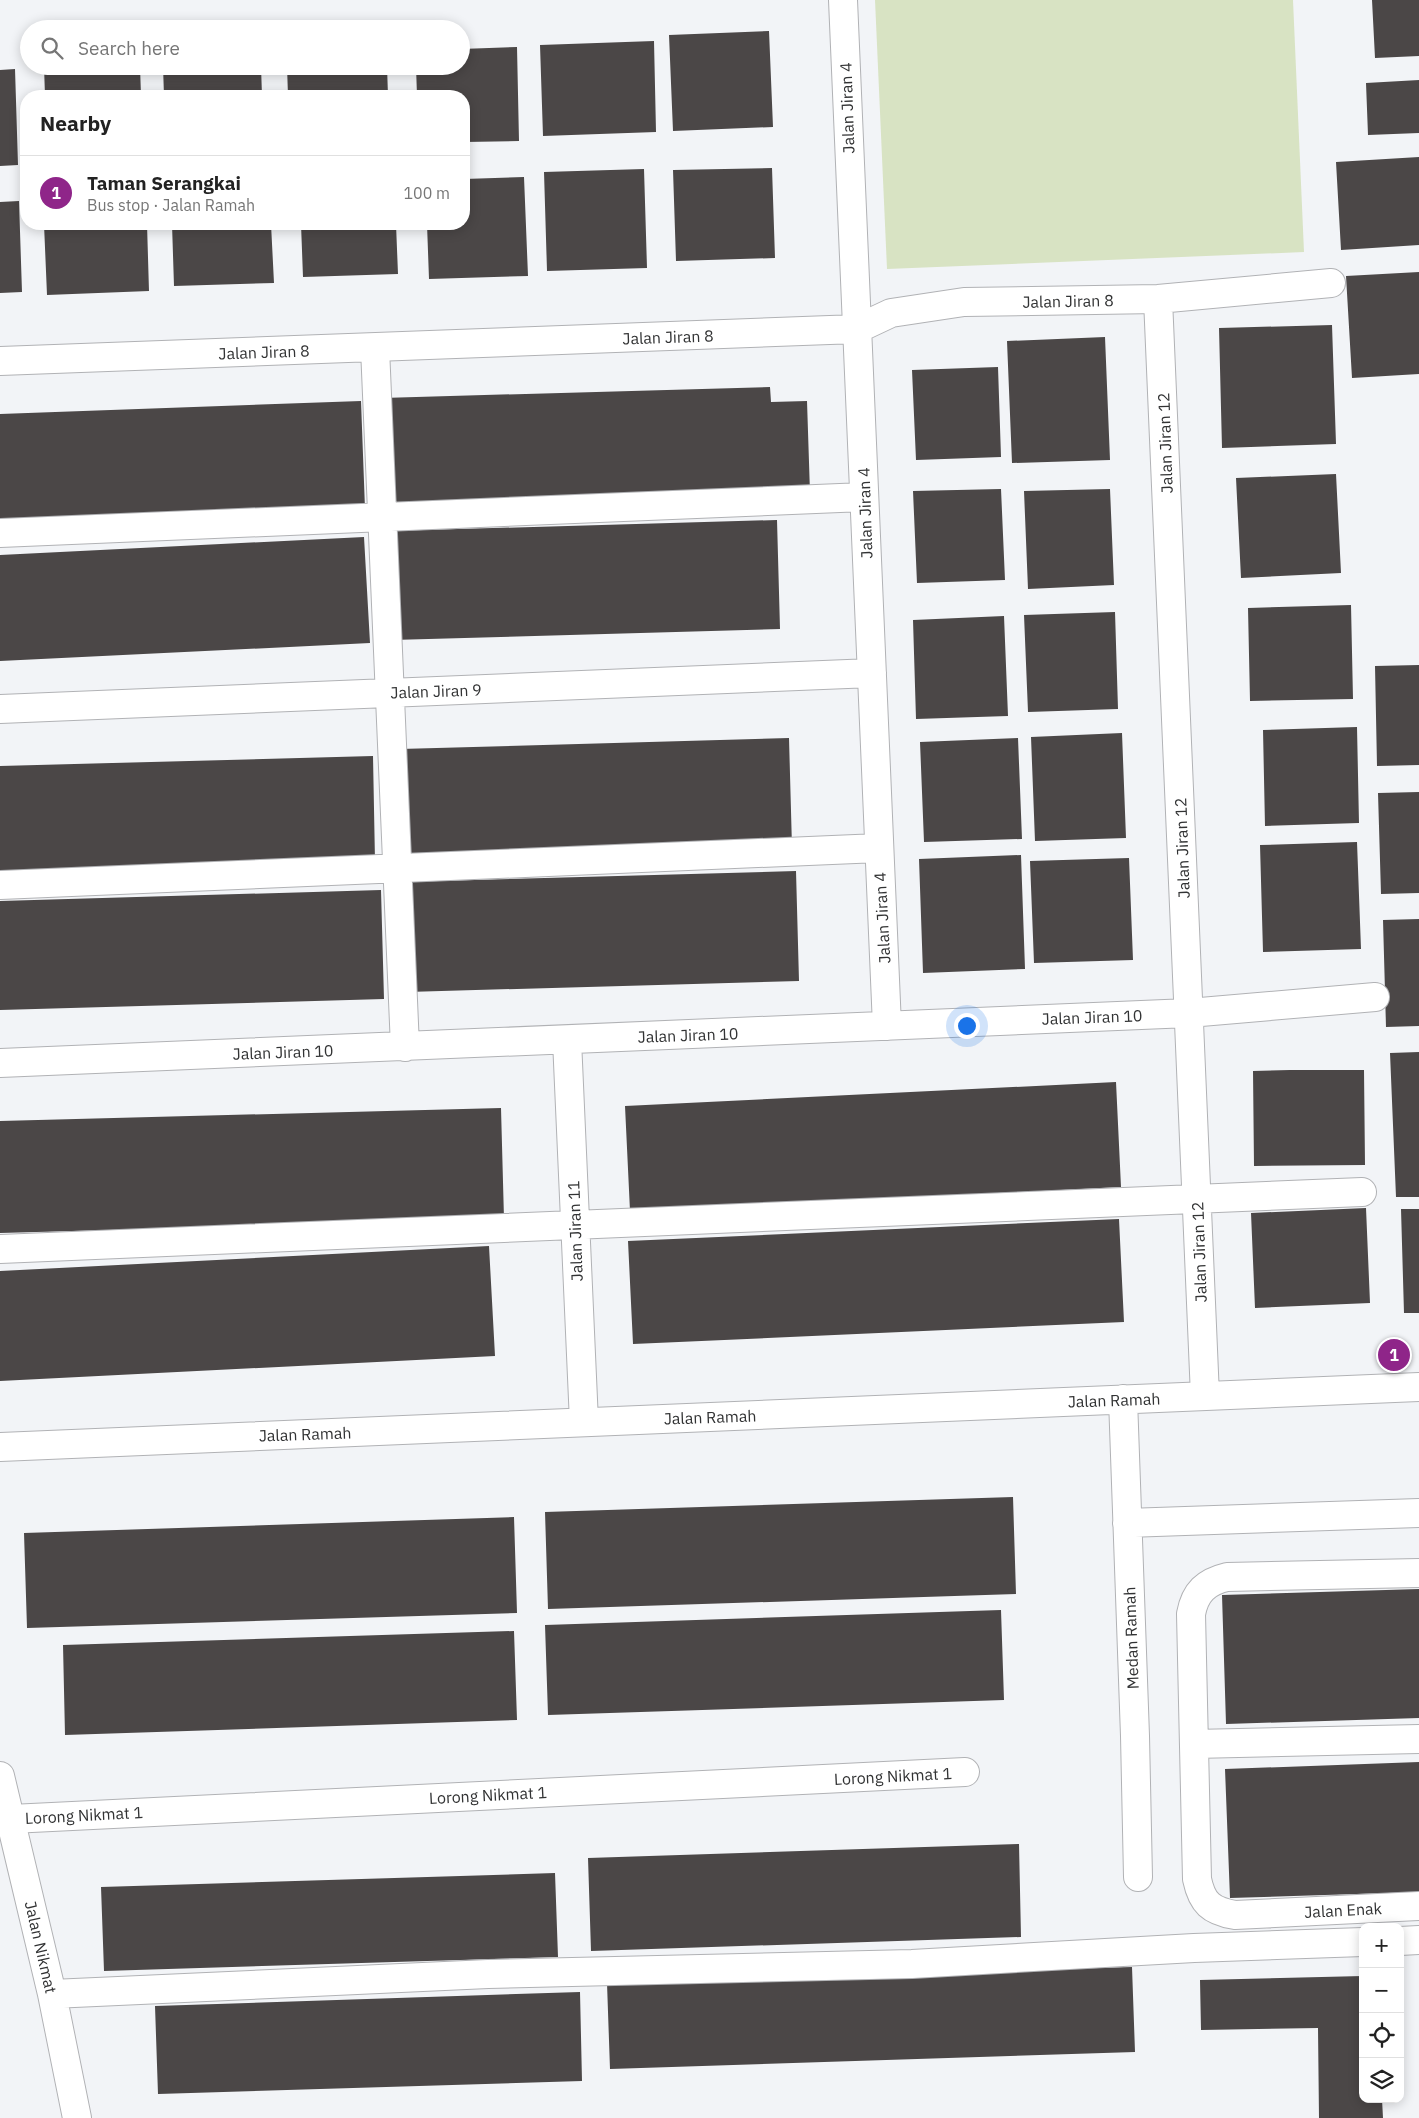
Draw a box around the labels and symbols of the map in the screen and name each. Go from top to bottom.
street label: Jalan Jiran 4 [835,62,859,154]
street label: Jalan Jiran 8 [1022,290,1114,312]
street label: Jalan Jiran 8 [622,325,714,349]
street label: Jalan Jiran 8 [218,340,310,364]
street label: Jalan Jiran 12 [1153,392,1177,494]
street label: Jalan Jiran 4 [853,467,877,559]
street label: Jalan Jiran 9 [390,679,482,703]
street label: Jalan Jiran 12 [1170,797,1194,899]
street label: Jalan Jiran 4 [870,872,894,964]
street label: Jalan Jiran 10 [1041,1005,1143,1029]
your location [954,1013,980,1039]
street label: Jalan Jiran 10 [637,1023,739,1047]
street label: Jalan Jiran 10 [232,1040,334,1064]
street label: Jalan Jiran 11 [563,1180,587,1282]
street label: Jalan Jiran 12 [1187,1201,1211,1303]
pin: 1 [1378,1336,1410,1374]
street label: Jalan Ramah [1067,1388,1161,1412]
street label: Jalan Ramah [663,1405,757,1429]
street label: Jalan Ramah [258,1422,352,1446]
street label: Medan Ramah [1119,1586,1143,1690]
street label: Lorong Nikmat 1 [833,1763,953,1789]
street label: Lorong Nikmat 1 [428,1782,548,1808]
street label: Lorong Nikmat 1 [24,1802,144,1828]
street label: Jalan Enak [1304,1898,1383,1922]
street label: Jalan Nikmat [21,1899,61,1995]

